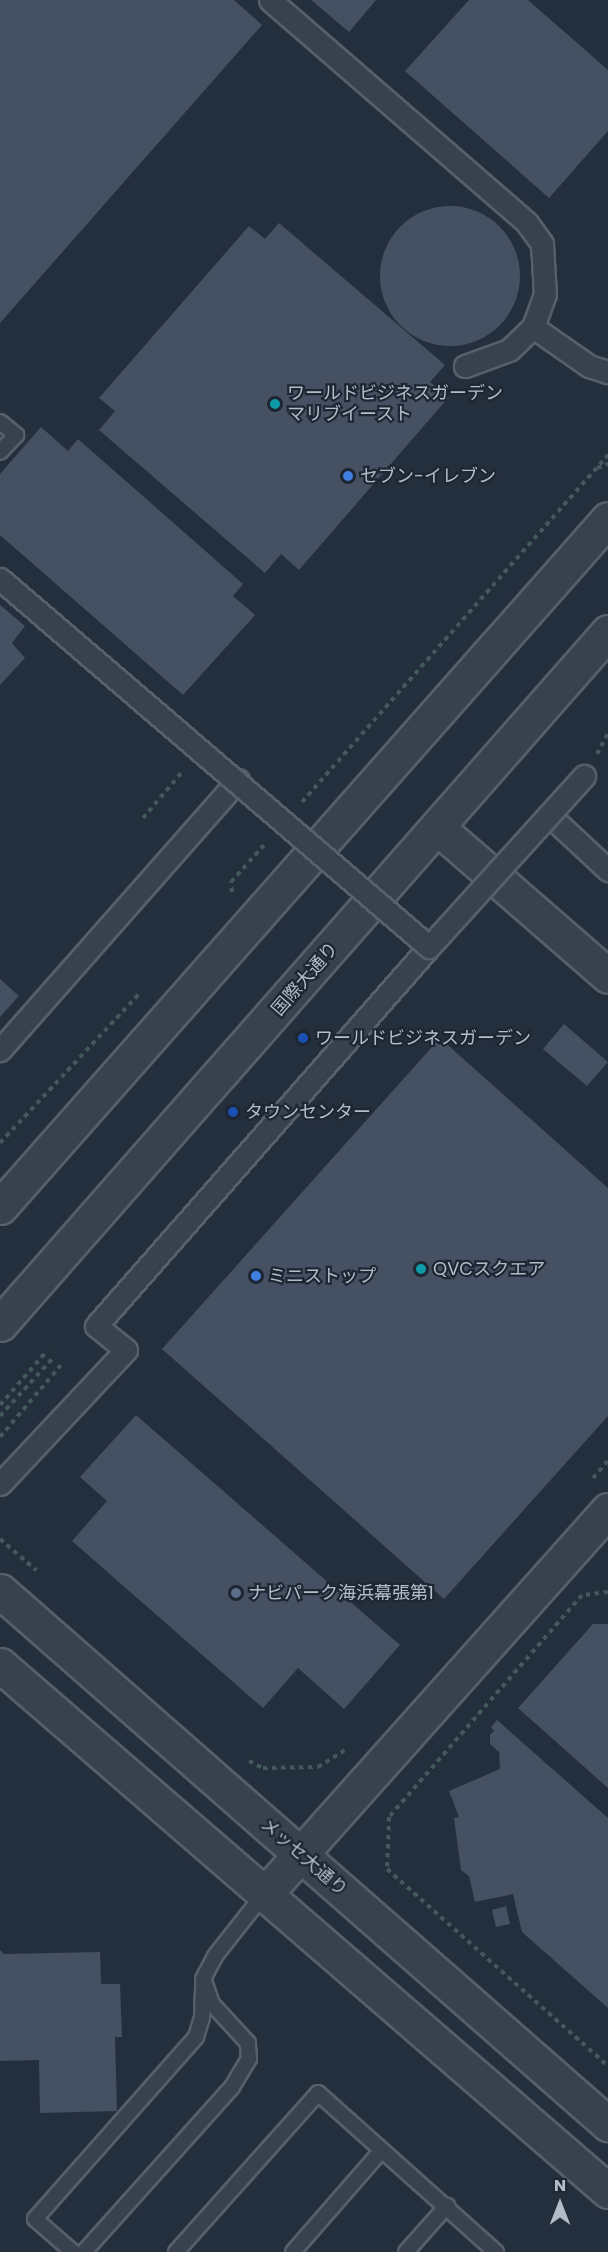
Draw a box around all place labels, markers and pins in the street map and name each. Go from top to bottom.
place label: ワールドビジネスガーデン マリブイースト [287,383,503,426]
marker: ワールドビジネスガーデン マリブイースト [268,397,282,411]
place label: セブン-イレブン [360,465,496,487]
marker: セブン-イレブン [341,469,355,483]
place label: ワールドビジネスガーデン [315,1027,531,1049]
marker: ワールドビジネスガーデン [296,1031,310,1045]
place label: タウンセンター [245,1101,371,1123]
marker: タウンセンター [226,1105,240,1119]
place label: QVCスクエア [433,1258,545,1280]
marker: QVCスクエア [414,1262,428,1276]
place label: ミニストップ [268,1265,376,1287]
marker: ミニストップ [249,1269,263,1283]
place label: ナビパーク海浜幕張第1 [248,1582,434,1604]
marker: ナビパーク海浜幕張第1 [229,1586,243,1600]

